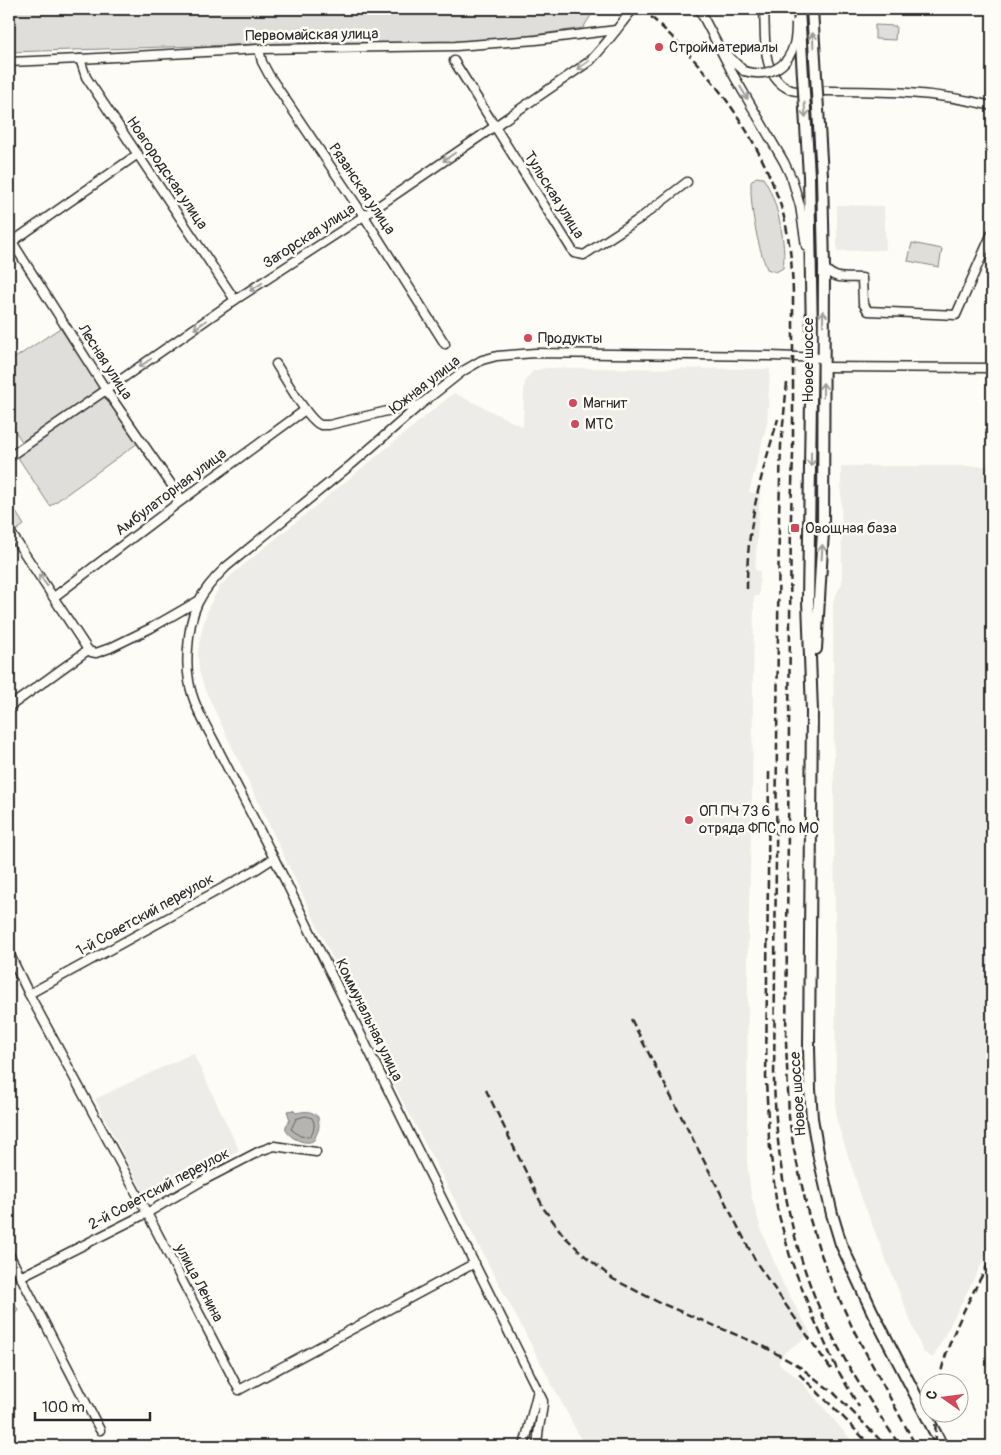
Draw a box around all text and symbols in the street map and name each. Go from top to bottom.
street label: Первомайская улица [245,24,379,46]
one-way arrow [809,32,818,48]
place label: Стройматериалы [669,38,778,57]
marker: Стройматериалы [653,41,665,53]
one-way arrow [576,60,590,70]
one-way arrow [740,85,750,99]
one-way arrow [801,102,810,118]
street label: Новгородская улица [122,113,212,233]
street label: Рязанская улица [324,140,400,238]
street label: Тульская улица [520,148,588,242]
one-way arrow [442,152,456,162]
street label: Загорская улица [259,199,359,273]
one-way arrow [249,282,263,292]
one-way arrow [818,310,828,326]
street label: Новое шоссе [799,317,818,402]
street label: Лесная улица [73,320,136,403]
one-way arrow [193,320,207,330]
place label: Продукты [538,329,602,348]
marker: Продукты [522,332,534,344]
street label: Южная улица [386,351,464,419]
one-way arrow [138,358,152,368]
one-way arrow [818,382,828,398]
place label: Магнит [583,394,628,413]
marker: Магнит [567,397,579,409]
place label: МТС [585,415,613,434]
marker: МТС [569,418,581,430]
street label: Амбулаторная улица [112,444,230,540]
one-way arrow [806,451,815,467]
place label: Овощная база [805,519,897,538]
marker: Овощная база [789,522,801,534]
one-way arrow [817,545,826,561]
one-way arrow [37,573,47,587]
place label: ОП ПЧ 73 6 отряда ФПС по МО [699,802,819,838]
marker: ОП ПЧ 73 6 отряда ФПС по МО [683,814,695,826]
street label: 1-й Советский переулок [73,869,217,961]
street label: Коммунальная улица [331,956,407,1084]
street label: Новое шоссе [786,1050,810,1137]
street label: 2-й Советский переулок [85,1144,233,1234]
street label: улица Ленина [170,1240,227,1325]
north arrow [918,1372,968,1422]
text: С [923,1388,941,1401]
scale bar [35,1390,150,1422]
text: 100 m [42,1398,85,1417]

